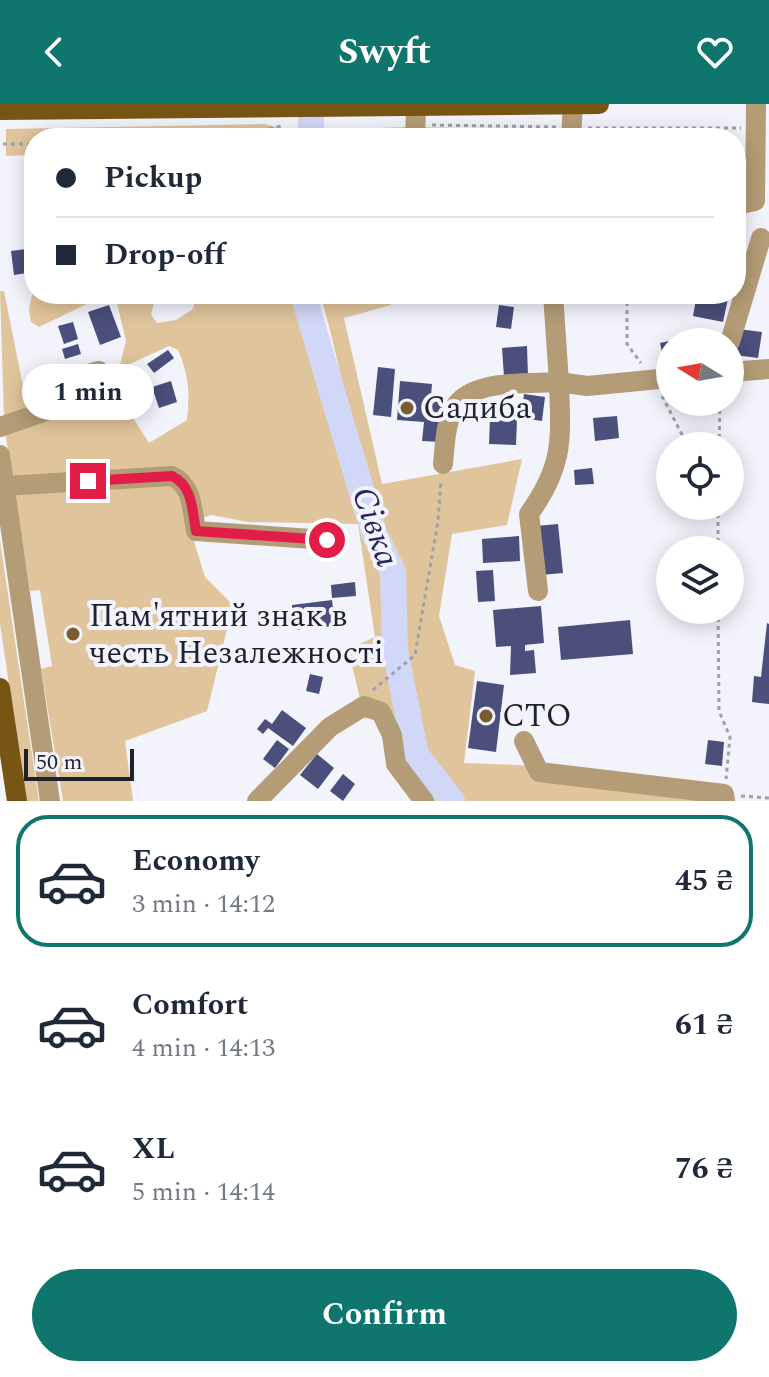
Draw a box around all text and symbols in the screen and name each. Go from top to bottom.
text: Swyft [338,25,431,80]
icon: back [32,30,76,74]
icon: heart [693,30,737,74]
text: Pickup [104,155,202,201]
text: Drop-off [104,232,225,278]
north arrow [656,328,744,416]
map controls [656,328,744,624]
callout: 1 min [22,365,154,421]
text: 1 min [53,372,123,412]
place label: Садиба [423,384,532,433]
marker: Садиба [398,399,416,417]
button: locate [656,432,744,520]
route end [70,463,106,499]
water label: Сівка [337,480,413,574]
route start [309,522,345,558]
button: layers [656,536,744,624]
place label: Пам'ятний знак в честь Незалежності [89,592,384,678]
marker: Пам'ятний знак в честь Незалежності [64,625,82,643]
place label: СТО [502,692,572,741]
marker: СТО [477,707,495,725]
scale bar [24,745,134,781]
text: 50 m [36,746,82,779]
text: Economy [132,838,259,884]
icon: car [36,845,108,917]
text: 45 ₴ [675,858,733,904]
text: 3 min · 14:12 [132,884,275,924]
text: Comfort [132,982,248,1028]
icon: car [36,989,108,1061]
text: 61 ₴ [675,1002,733,1048]
text: 4 min · 14:13 [132,1028,275,1068]
text: XL [132,1126,175,1172]
icon: car [36,1133,108,1205]
text: 76 ₴ [675,1146,733,1192]
text: 5 min · 14:14 [132,1172,275,1212]
button: Confirm [32,1269,737,1361]

